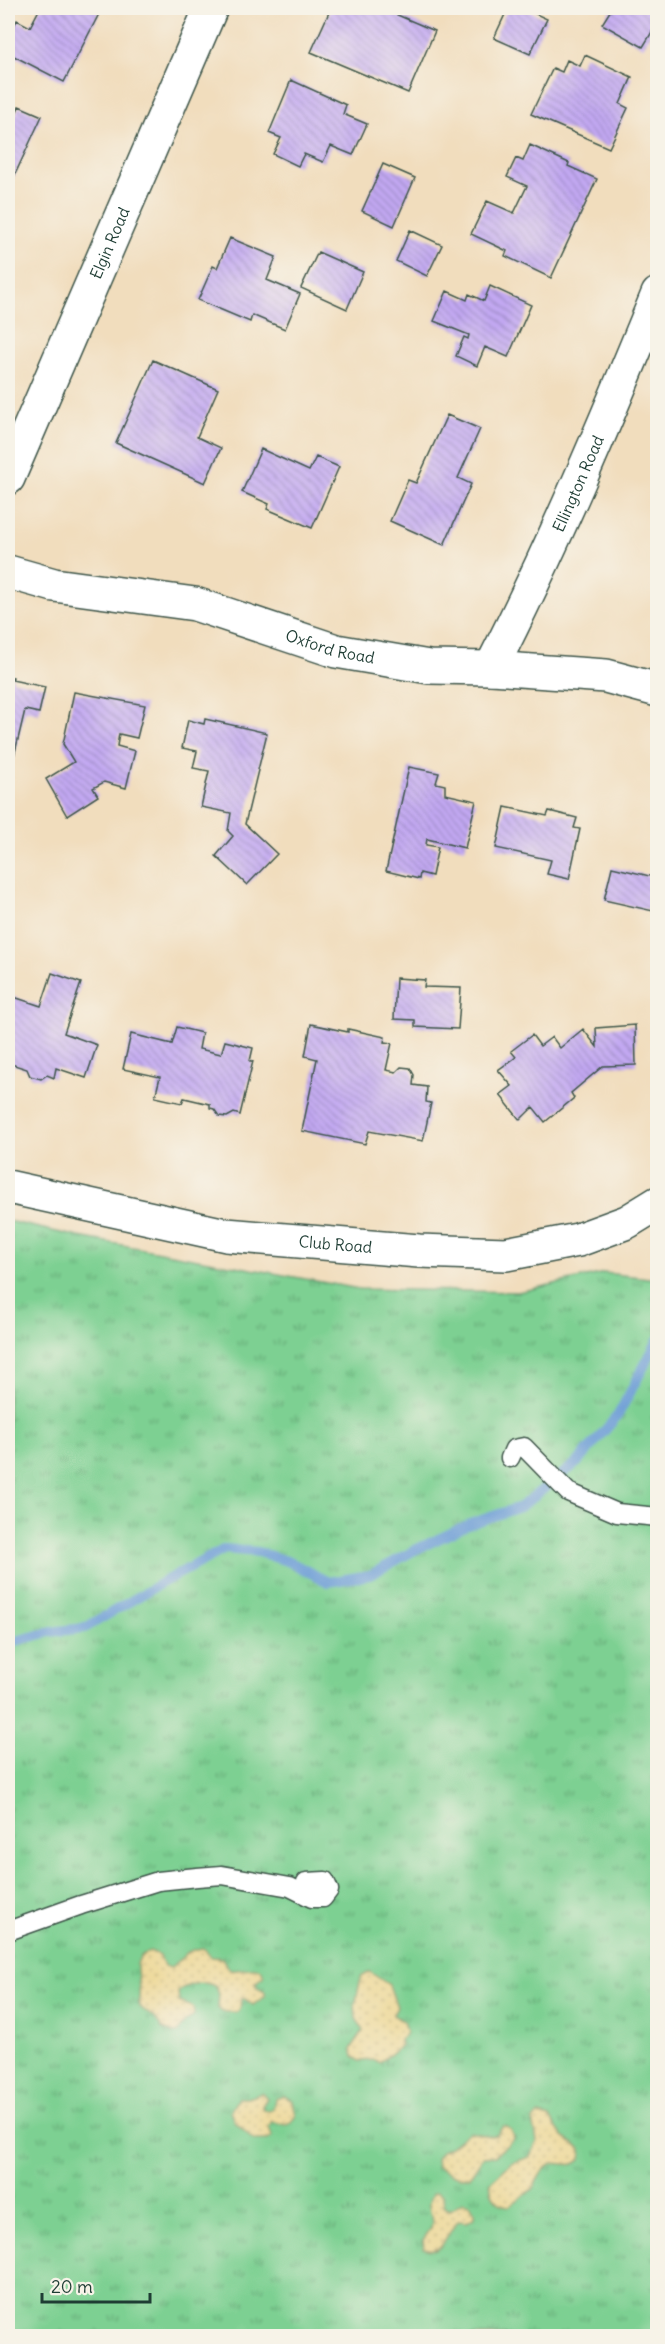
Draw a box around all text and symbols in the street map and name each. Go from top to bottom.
street label: Elgin Road [85,204,134,282]
street label: Ellington Road [548,432,608,535]
street label: Oxford Road [283,625,376,667]
street label: Club Road [298,1231,373,1257]
scale bar [42,2266,150,2304]
text: 20 m [51,2275,93,2298]

